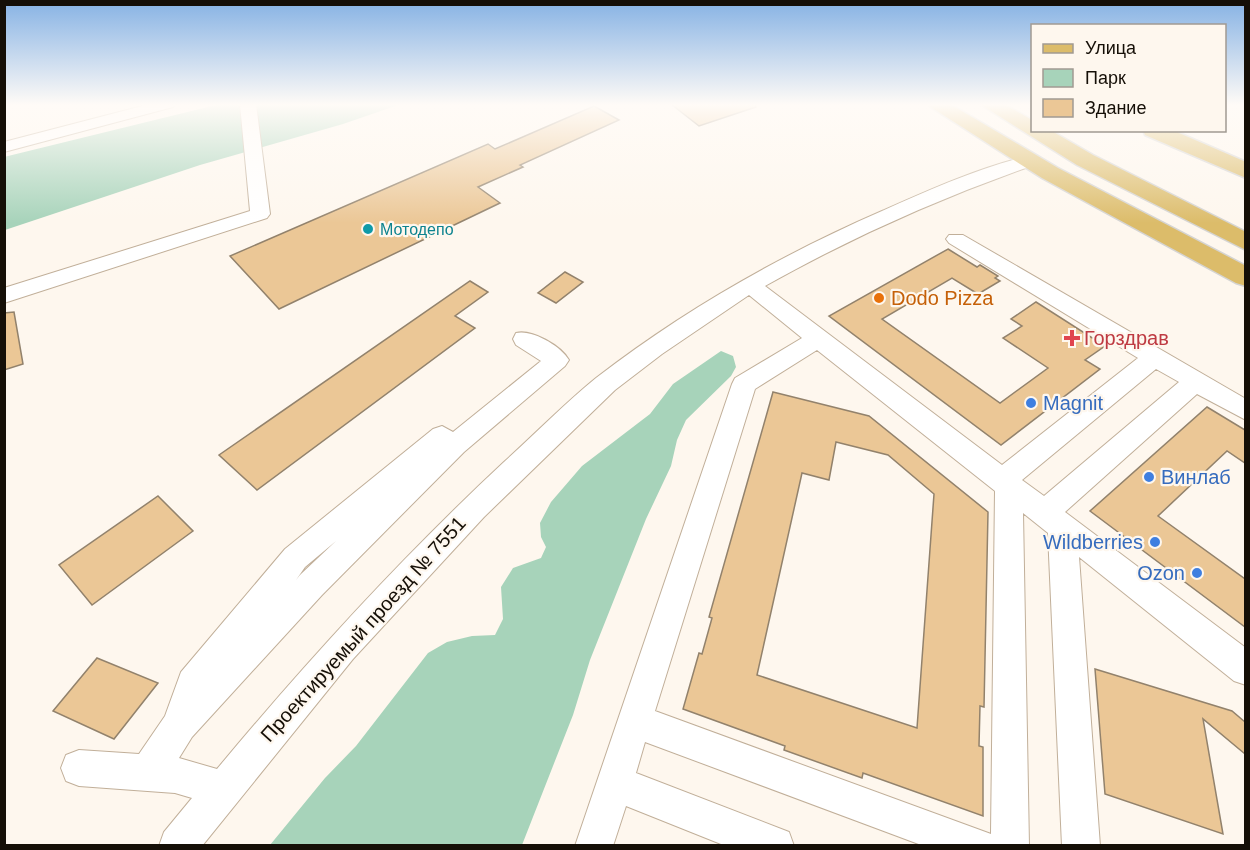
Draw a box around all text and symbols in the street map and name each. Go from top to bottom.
legend [1031,24,1226,132]
text: Улица [1085,38,1137,58]
text: Парк [1085,68,1126,88]
text: Здание [1085,98,1146,118]
place label: Мотодепо [380,221,454,238]
marker: Мотодепо [361,222,375,236]
place label: Dodo Pizza [891,287,994,309]
marker: Dodo Pizza [872,291,886,305]
place label: Горздрав [1084,327,1169,349]
marker: Горздрав [1065,331,1079,345]
place label: Magnit [1043,392,1103,414]
marker: Magnit [1024,396,1038,410]
place label: Винлаб [1161,466,1231,488]
marker: Винлаб [1142,470,1156,484]
street label: Проектируемый проезд № 7551 [256,512,470,746]
place label: Wildberries [1043,531,1143,553]
marker: Wildberries [1148,535,1162,549]
place label: Ozon [1137,562,1185,584]
marker: Ozon [1190,566,1204,580]

